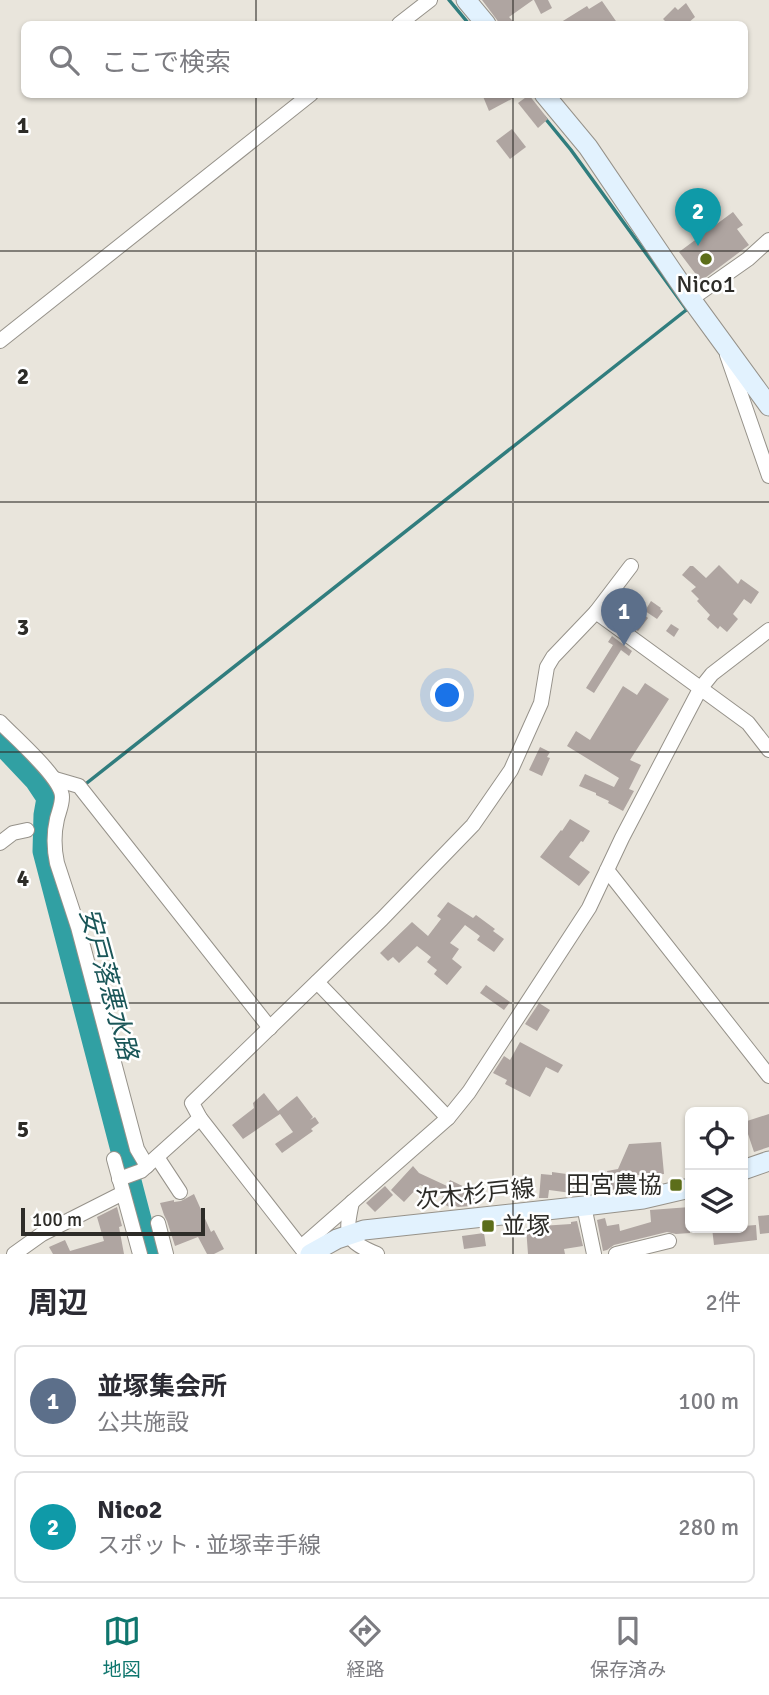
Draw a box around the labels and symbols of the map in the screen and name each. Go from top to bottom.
text: 1 [17,111,29,140]
pin: 2 [675,188,721,246]
marker: Nico1 [698,251,714,267]
place label: Nico1 [676,269,736,299]
text: 2 [17,362,29,391]
pin: 1 [601,588,647,646]
text: 3 [17,613,29,642]
your location [430,678,464,712]
text: 4 [17,864,29,893]
water label: 安戸落悪水路 [72,905,144,1065]
text: 5 [17,1115,29,1144]
place label: 田宮農協 [566,1170,662,1200]
street label: 次木杉戸線 [414,1173,536,1215]
marker: 田宮農協 [668,1177,684,1193]
scale bar [21,1205,205,1237]
place label: 並塚 [502,1211,550,1241]
marker: 並塚 [480,1218,496,1234]

